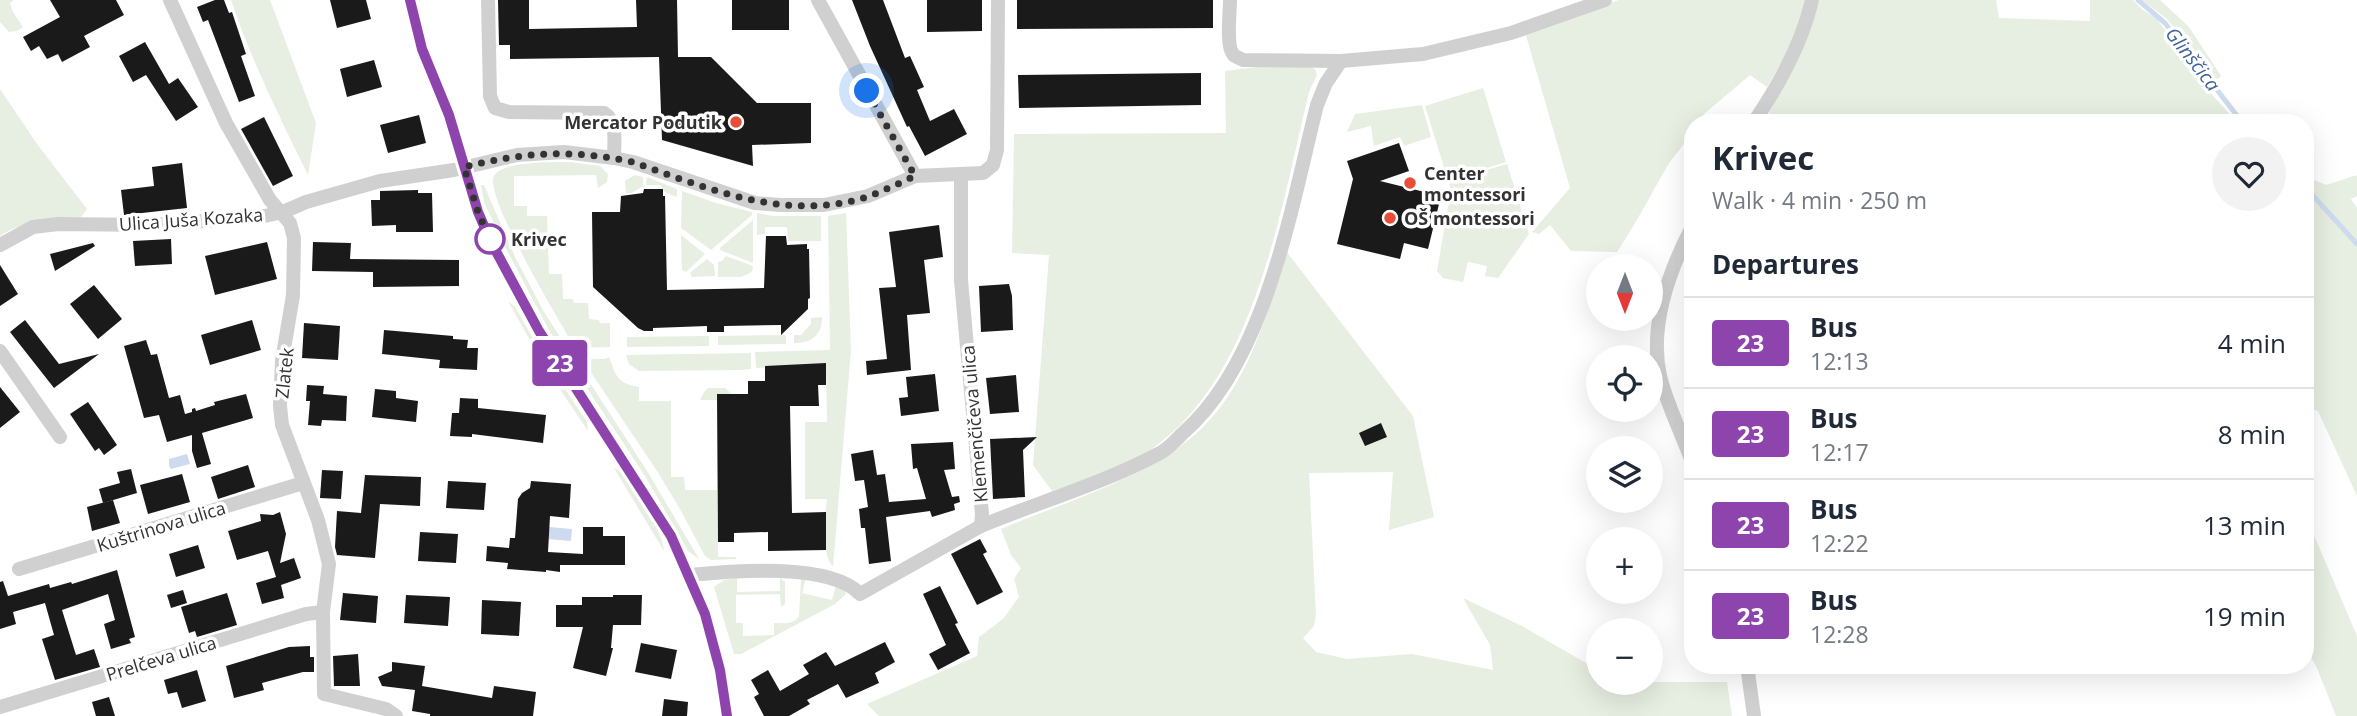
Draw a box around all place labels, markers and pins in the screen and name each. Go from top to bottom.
place label: Mercator Podutik [564,110,723,134]
marker: Mercator Podutik [728,114,744,130]
place label: Center montessori [1424,161,1526,206]
marker: Center montessori [1402,175,1418,191]
place label: OŠ montessori [1404,206,1535,230]
marker: OŠ montessori [1382,210,1398,226]
marker: Krivec [475,224,505,254]
place label: Krivec [511,227,567,251]

